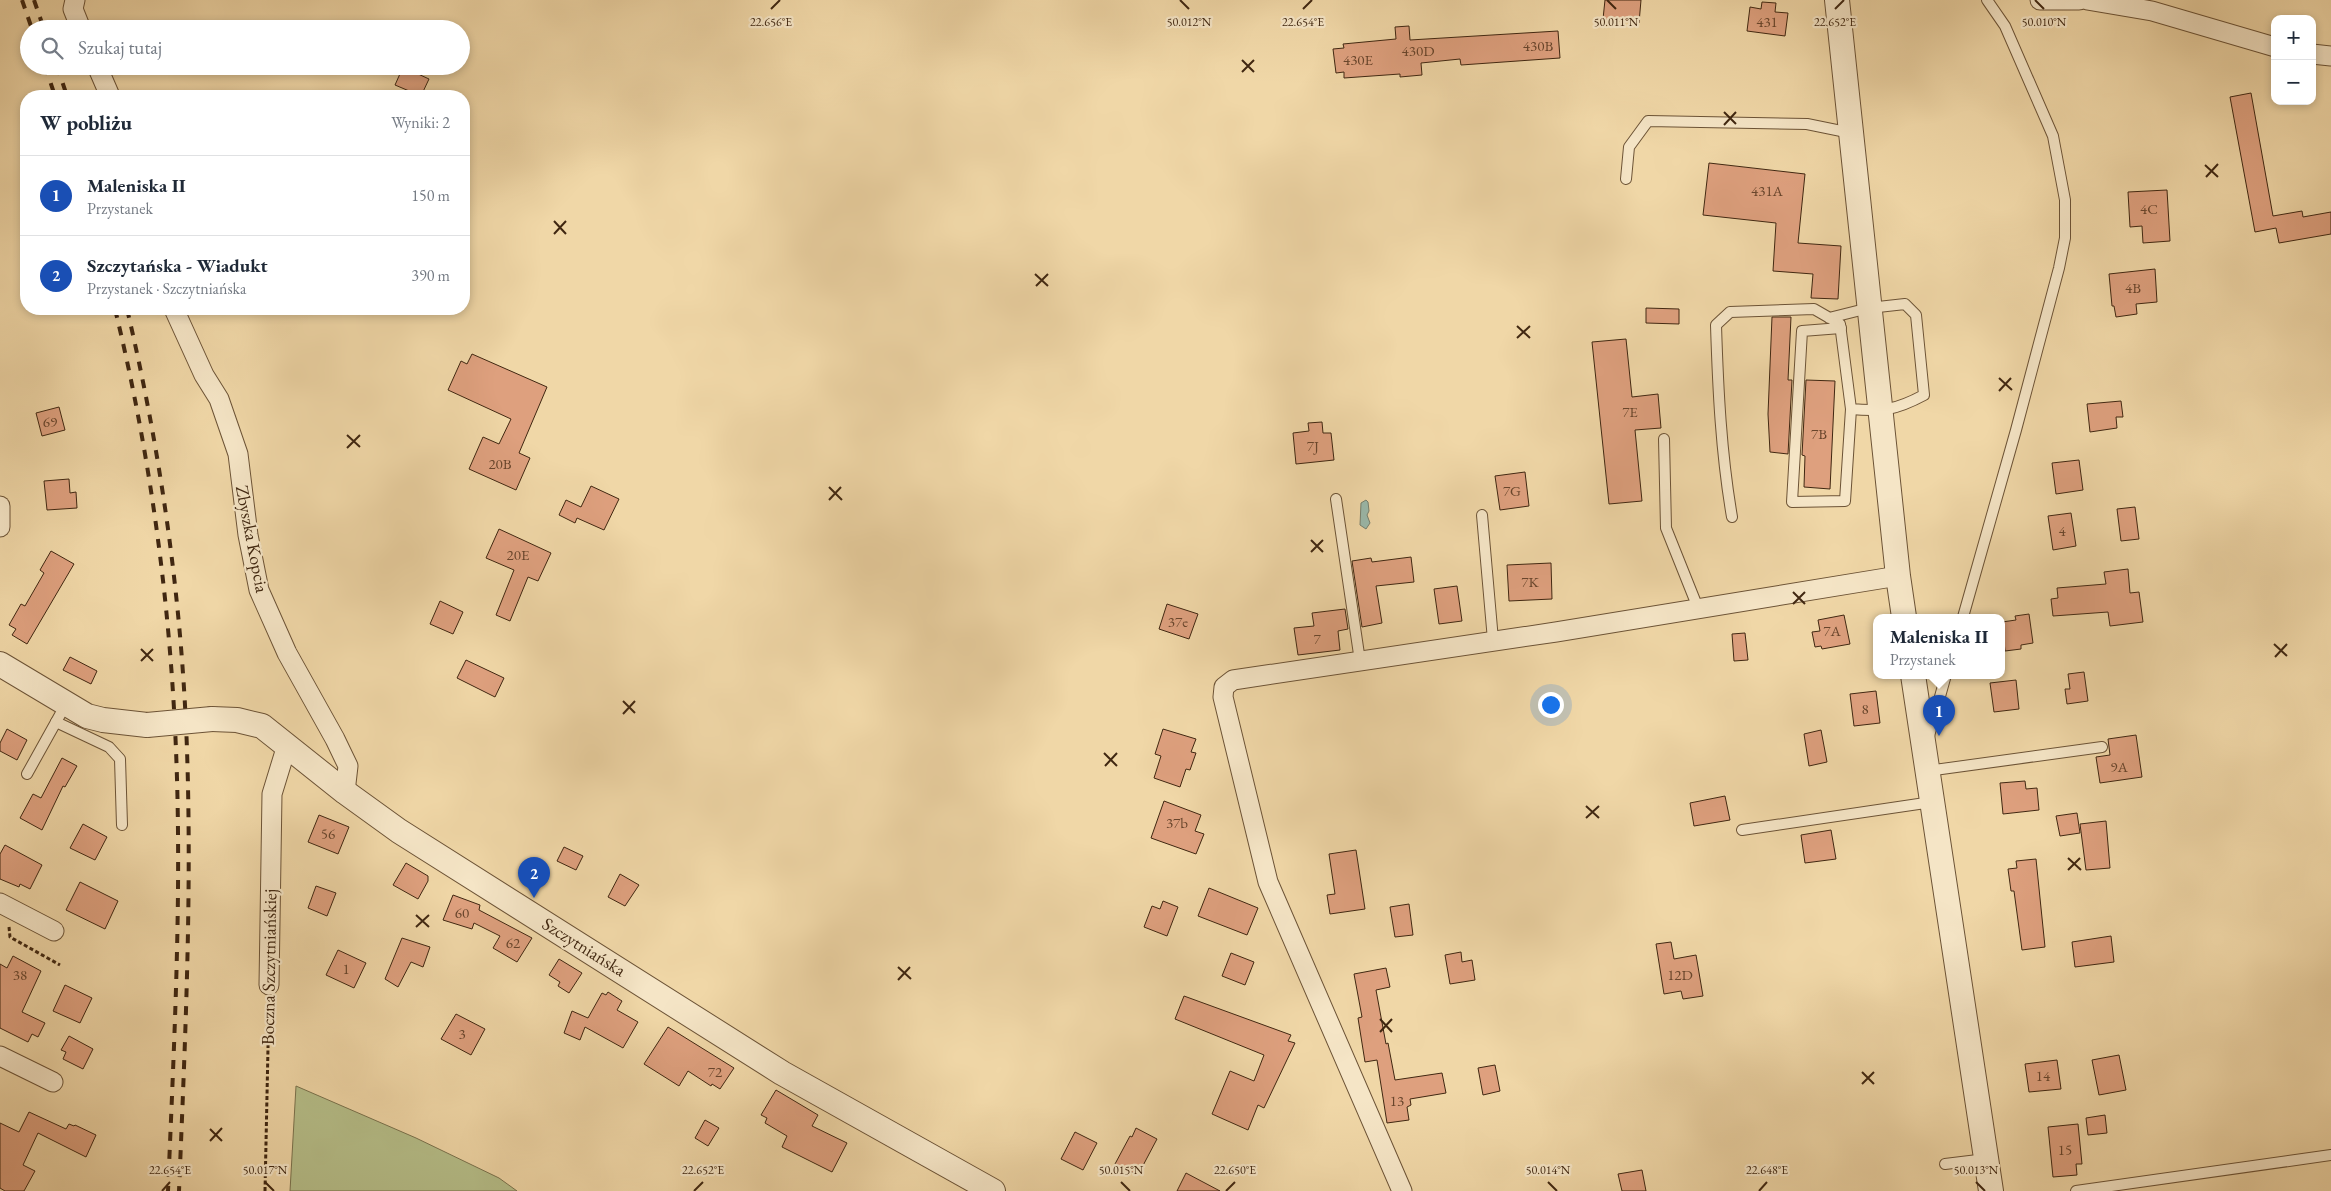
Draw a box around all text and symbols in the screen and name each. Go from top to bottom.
house number: 431 [1756,12,1778,31]
text: 22.656°E [750,14,792,30]
text: 50.012°N [1167,14,1212,30]
text: 22.654°E [1282,14,1324,30]
text: 50.011°N [1594,14,1639,30]
text: 22.652°E [1814,14,1856,30]
text: 50.010°N [2022,14,2067,30]
map controls [2271,15,2316,105]
button: + [2271,15,2316,60]
search box [20,20,470,75]
icon: search [38,34,66,62]
text: Szukaj tutaj [78,35,162,60]
house number: 430B [1523,36,1553,55]
house number: 430D [1402,41,1434,60]
house number: 430E [1343,50,1374,69]
button: − [2271,60,2316,105]
text: W pobliżu [40,109,132,136]
text: Wyniki: 2 [391,112,450,133]
text: Maleniska II [87,173,186,198]
house number: 431A [1751,181,1784,200]
text: 1 [52,185,60,206]
text: 150 m [411,185,450,206]
text: Przystanek [87,198,153,219]
house number: 4C [2140,199,2158,218]
text: Szczytańska - Wiadukt [87,253,268,278]
text: 2 [52,265,60,286]
text: 390 m [411,265,450,286]
text: Przystanek · Szczytniańska [87,278,247,299]
house number: 4B [2125,278,2141,297]
house number: 7E [1622,402,1638,421]
house number: 69 [43,412,57,431]
house number: 7B [1811,424,1827,443]
house number: 7J [1307,436,1319,455]
house number: 20B [488,454,512,473]
house number: 7G [1503,481,1521,500]
street label: Zbyszka Kopcia [231,483,274,595]
house number: 4 [2058,521,2066,540]
house number: 20E [507,545,530,564]
house number: 7K [1521,572,1539,591]
house number: 37e [1168,612,1188,631]
popup [1873,614,2005,679]
house number: 7A [1823,621,1841,640]
text: Maleniska II [1890,624,1988,649]
house number: 7 [1313,629,1321,648]
text: Przystanek [1890,649,1956,670]
your location [1538,692,1564,718]
pin: 1 [1923,695,1955,736]
house number: 8 [1861,699,1869,718]
house number: 9A [2110,757,2128,776]
house number: 37b [1166,813,1188,832]
house number: 56 [321,824,335,843]
pin: 2 [518,857,550,898]
street label: Boczna Szczytniańskiej [256,889,281,1045]
house number: 60 [455,903,469,922]
street label: Szczytniańska [538,912,631,982]
house number: 62 [506,933,521,952]
house number: 1 [342,959,350,978]
house number: 38 [13,965,27,984]
house number: 12D [1667,965,1693,984]
house number: 3 [458,1024,466,1043]
house number: 72 [708,1062,723,1081]
house number: 14 [2036,1066,2051,1085]
house number: 13 [1390,1091,1404,1110]
house number: 15 [2058,1140,2072,1159]
text: 22.654°E [149,1162,191,1178]
text: 50.017°N [243,1162,288,1178]
text: 22.652°E [682,1162,724,1178]
text: 50.015°N [1099,1162,1144,1178]
text: 22.650°E [1214,1162,1256,1178]
text: 50.014°N [1526,1162,1571,1178]
text: 22.648°E [1746,1162,1788,1178]
text: 50.013°N [1954,1162,1999,1178]

